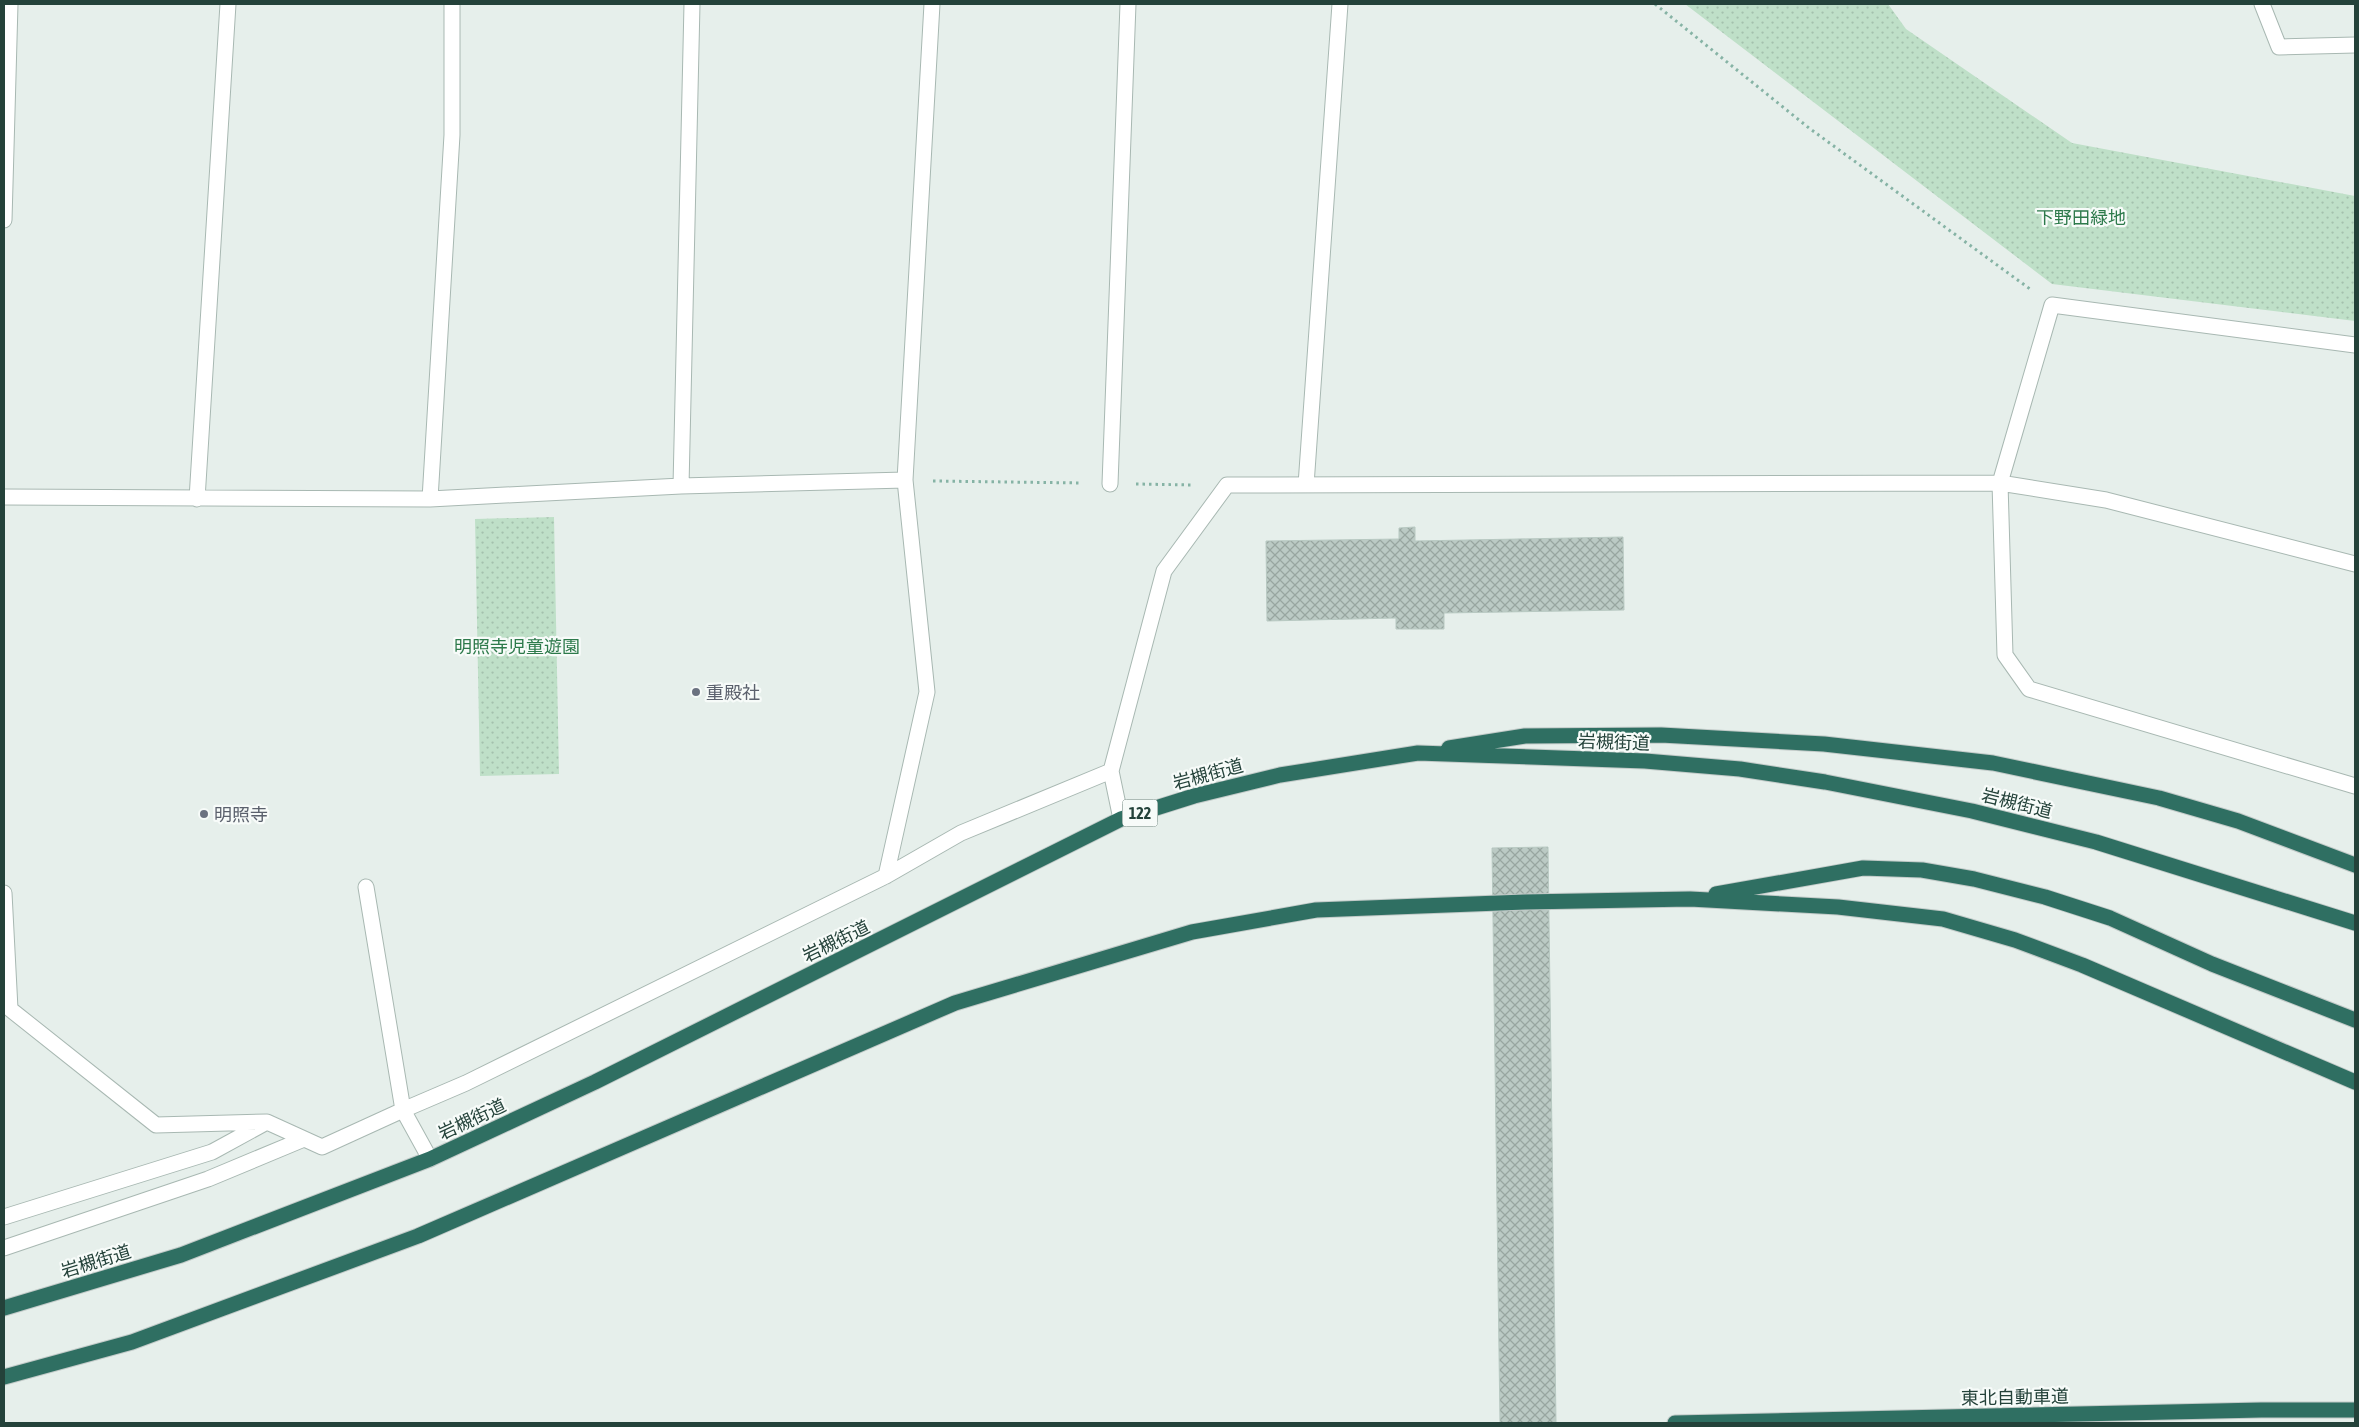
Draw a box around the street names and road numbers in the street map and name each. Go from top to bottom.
street label: 岩槻街道 [1578,730,1650,754]
street label: 岩槻街道 [1171,755,1245,793]
street label: 岩槻街道 [1980,784,2054,822]
road number: 122 [1122,800,1158,826]
street label: 岩槻街道 [799,916,873,966]
street label: 岩槻街道 [435,1094,509,1144]
street label: 岩槻街道 [59,1240,133,1282]
street label: 東北自動車道 [1961,1386,2069,1408]

